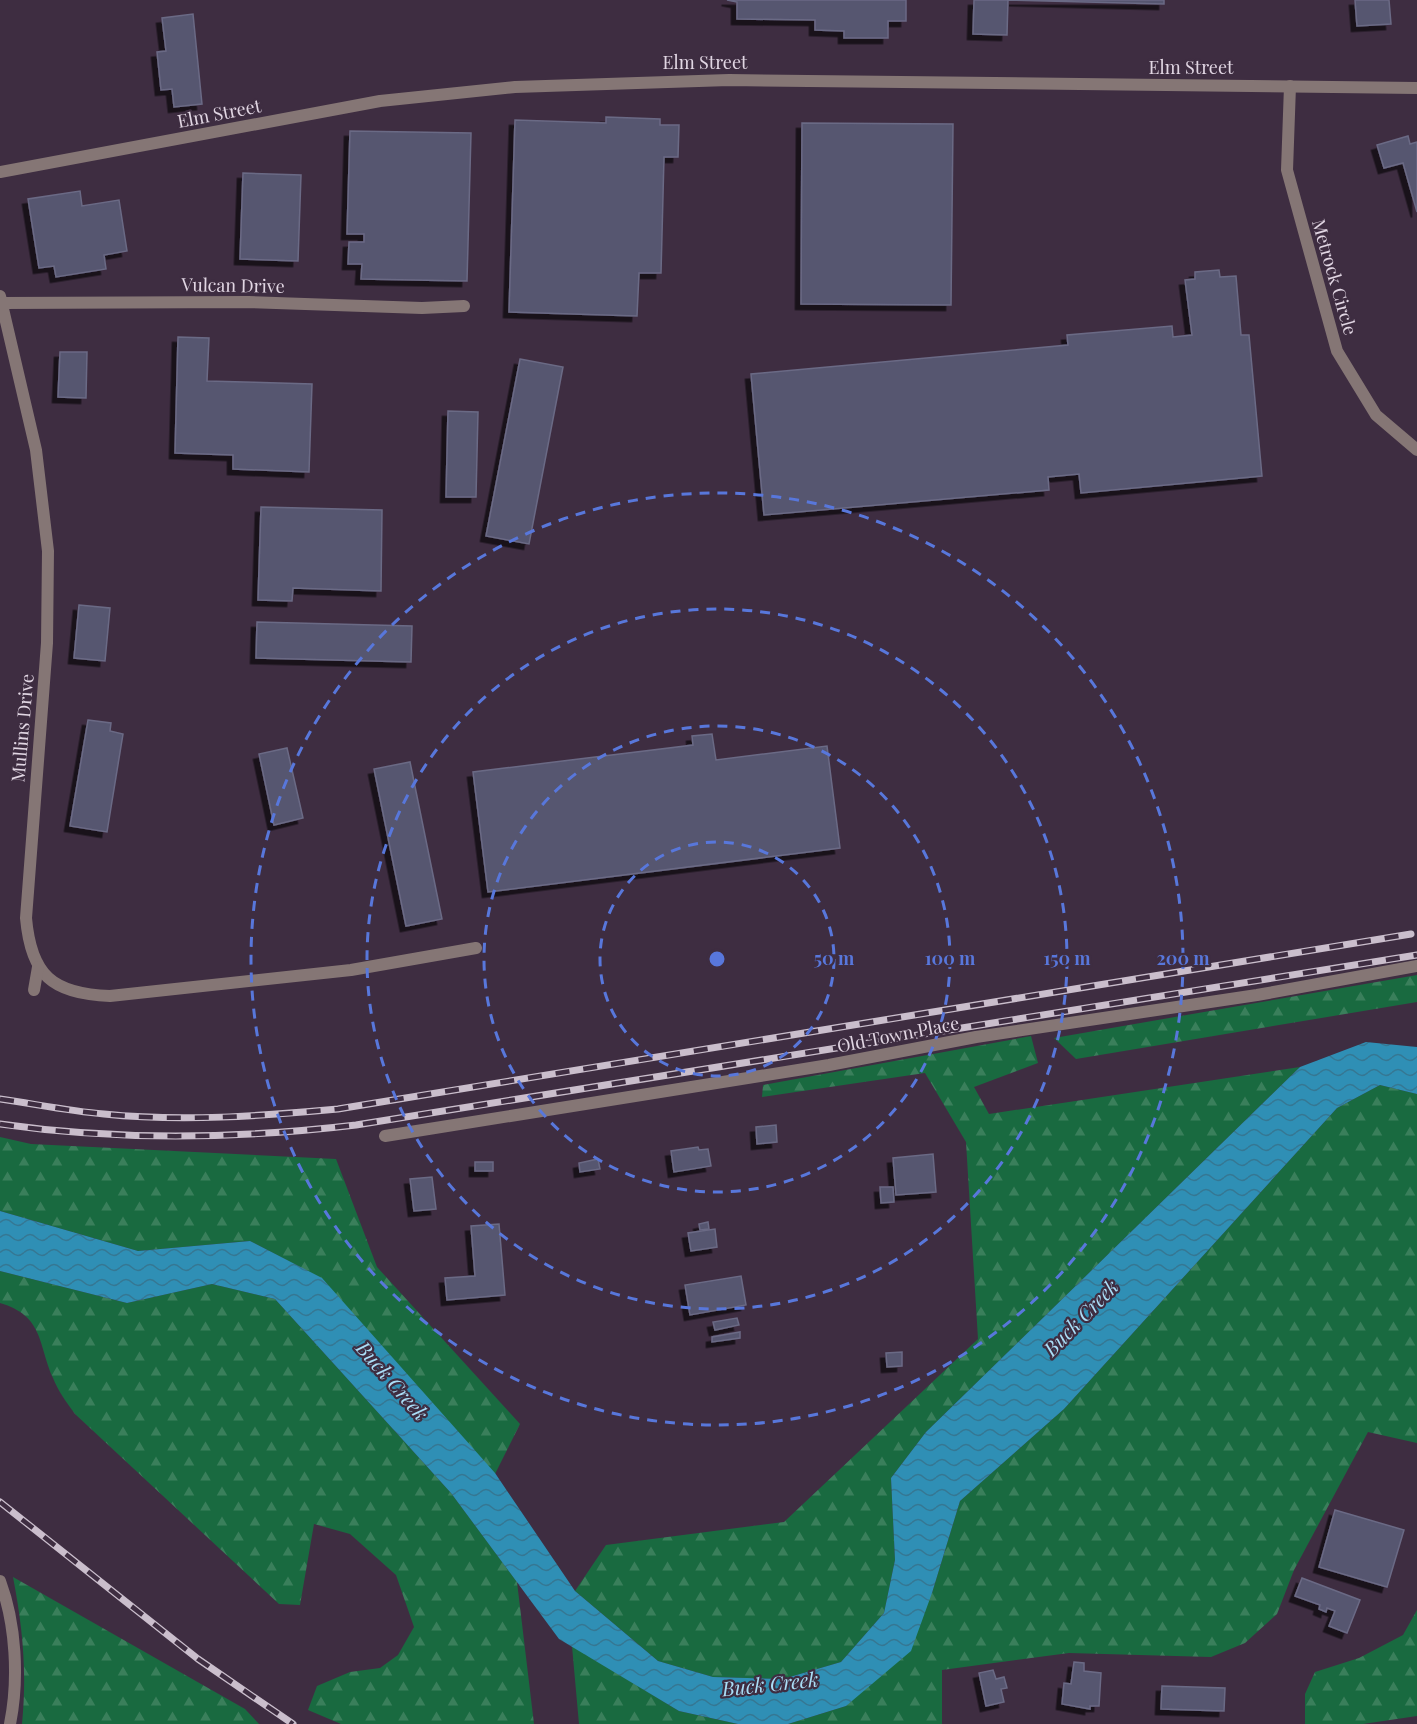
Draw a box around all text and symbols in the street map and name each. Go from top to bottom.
street label: Elm Street [663,50,748,74]
street label: Elm Street [1149,55,1234,79]
street label: Elm Street [175,93,264,133]
street label: Metrock Circle [1307,216,1363,338]
street label: Vulcan Drive [180,272,285,298]
street label: Mullins Drive [5,673,39,783]
text: 50 m [814,946,855,970]
text: 100 m [925,946,976,970]
text: 150 m [1043,946,1091,970]
text: 200 m [1156,946,1210,970]
centre of rings [707,949,727,969]
street label: Old Town Place [835,1010,961,1058]
water label: Buck Creek [1036,1273,1123,1362]
water label: Buck Creek [350,1334,435,1425]
water label: Buck Creek [719,1665,820,1702]

